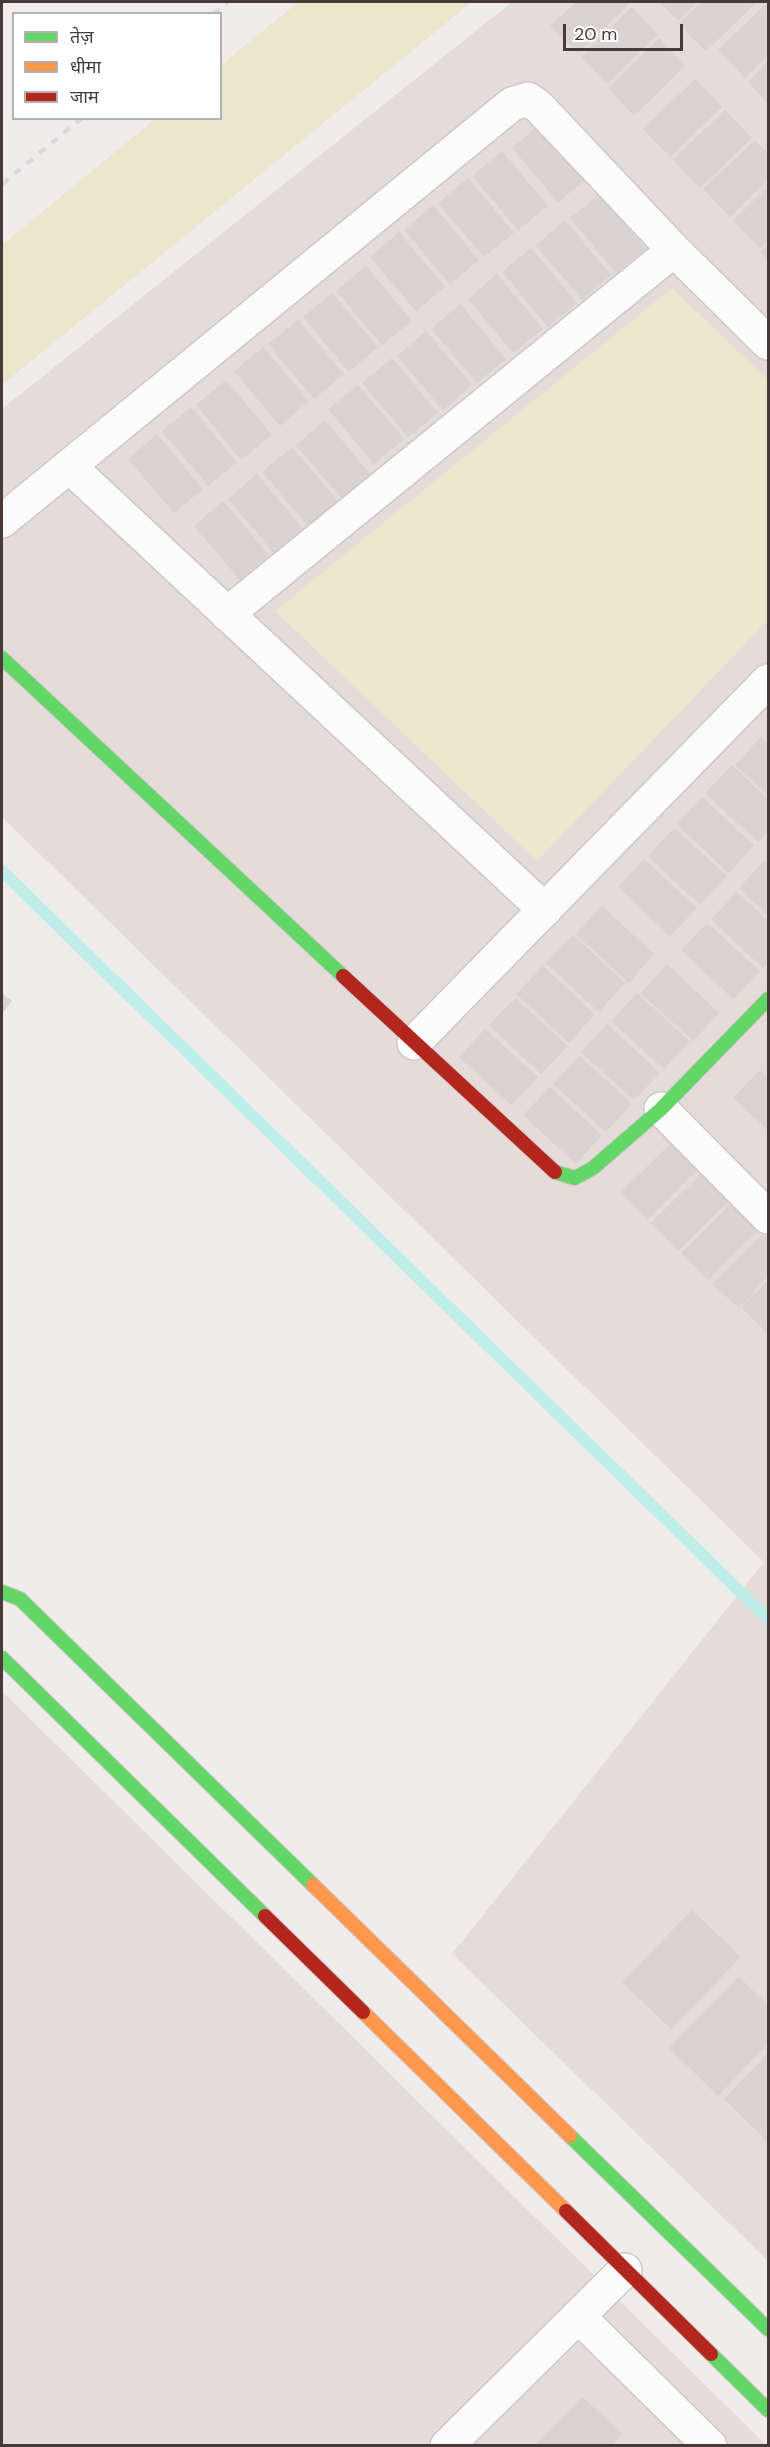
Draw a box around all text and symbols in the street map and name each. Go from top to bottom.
legend [12,12,222,120]
scale bar [566,12,686,50]
text: 20 m [574,22,617,46]
text: तेज़ [70,25,94,49]
text: धीमा [70,55,101,79]
text: जाम [70,85,99,109]

